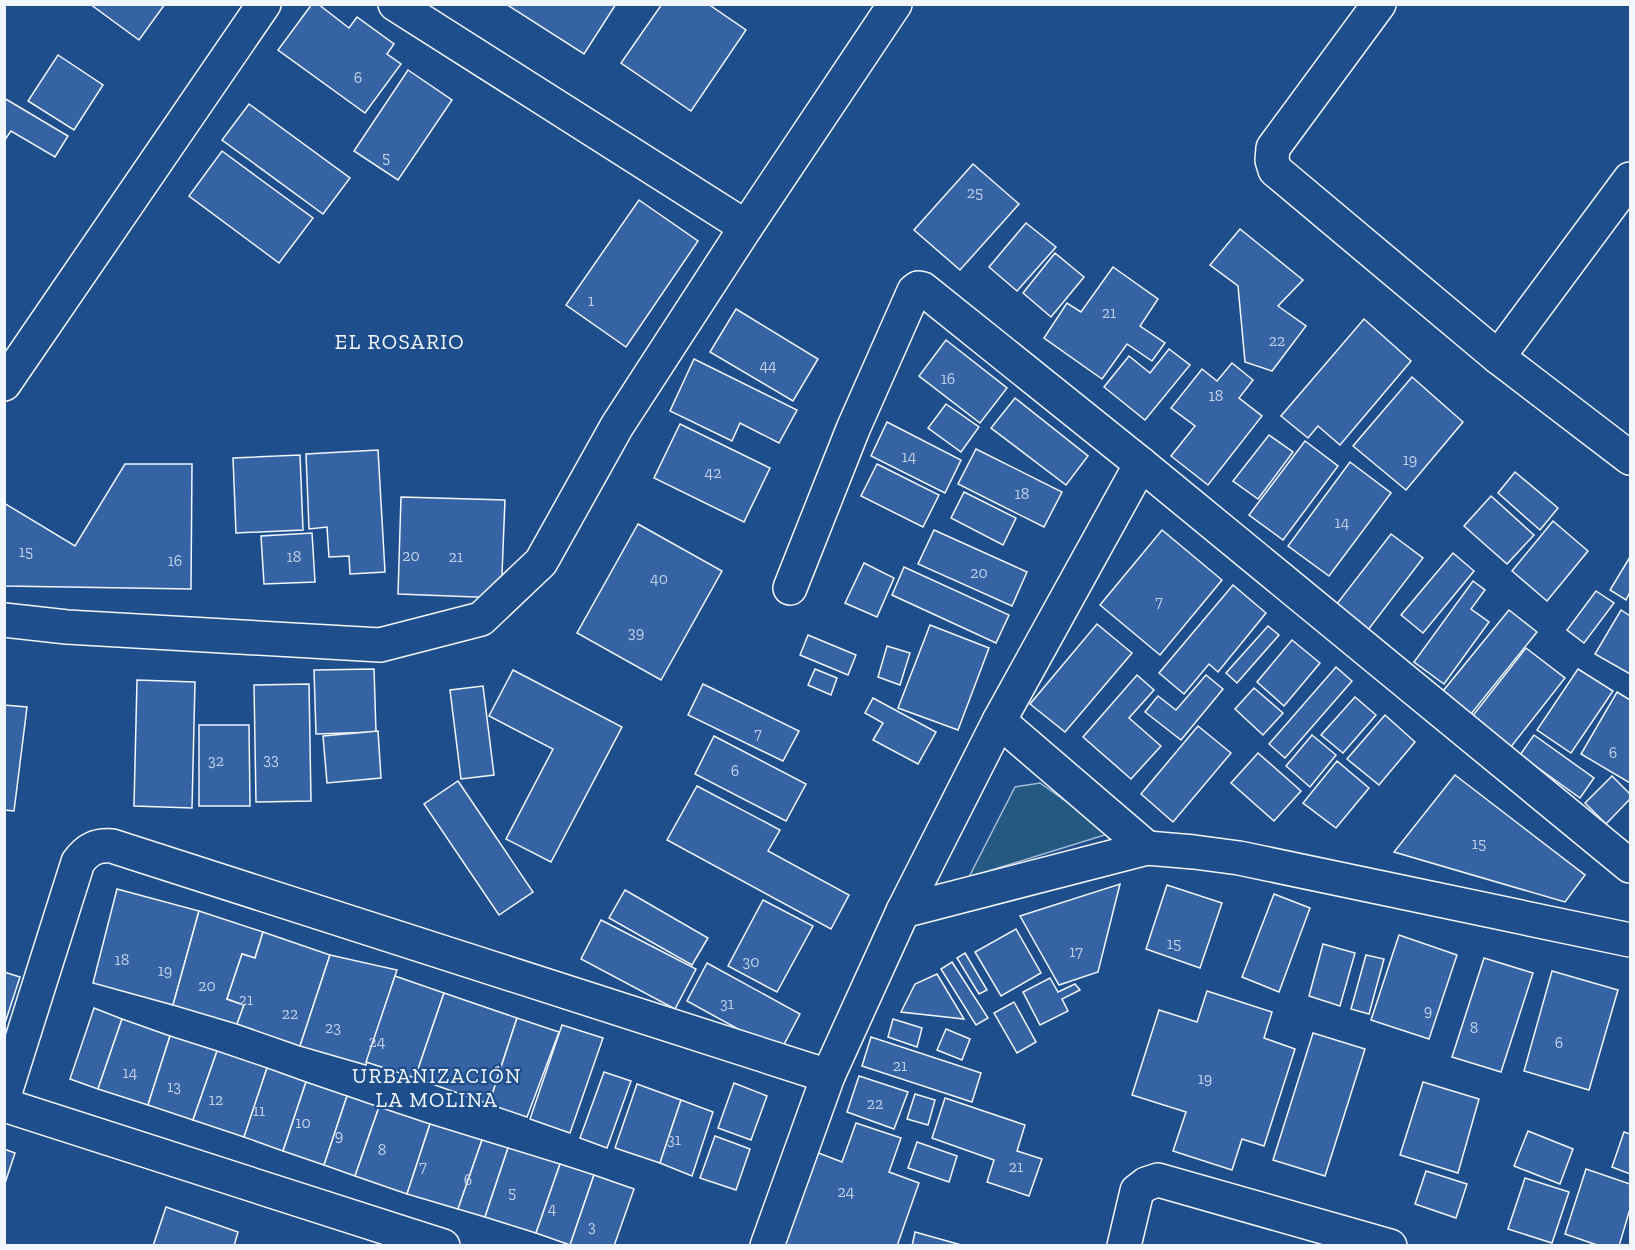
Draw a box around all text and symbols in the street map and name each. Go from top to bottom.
house number: 6 [354,68,362,87]
house number: 5 [382,148,390,167]
house number: 25 [967,183,983,202]
house number: 1 [588,291,594,310]
house number: 21 [1102,303,1116,322]
district label: EL ROSARIO [335,329,465,354]
house number: 22 [1269,331,1285,350]
house number: 44 [759,356,777,375]
house number: 16 [941,369,955,388]
house number: 18 [1209,386,1223,405]
house number: 14 [902,447,917,466]
house number: 19 [1403,450,1417,469]
house number: 42 [705,463,721,482]
house number: 18 [1015,484,1029,503]
house number: 14 [1335,513,1350,532]
house number: 15 [19,542,33,561]
house number: 20 [402,546,420,565]
house number: 18 [287,547,301,566]
house number: 21 [449,547,463,566]
house number: 16 [168,551,182,570]
house number: 20 [970,563,988,582]
house number: 40 [650,569,668,588]
house number: 7 [1155,592,1163,611]
house number: 39 [628,623,644,642]
house number: 7 [754,724,762,743]
house number: 6 [1609,743,1617,762]
house number: 33 [263,750,279,769]
house number: 32 [208,751,224,770]
house number: 6 [731,761,739,780]
house number: 15 [1472,834,1486,853]
house number: 15 [1167,934,1181,953]
house number: 17 [1069,942,1083,961]
house number: 18 [115,950,129,969]
house number: 30 [742,952,760,971]
house number: 19 [158,961,172,980]
house number: 20 [198,976,216,995]
house number: 21 [239,990,253,1009]
house number: 31 [720,994,734,1013]
house number: 9 [1424,1001,1432,1020]
house number: 22 [282,1004,298,1023]
house number: 23 [325,1018,341,1037]
house number: 8 [1470,1018,1478,1037]
house number: 24 [369,1032,386,1051]
house number: 6 [1555,1033,1563,1052]
house number: 21 [893,1056,907,1075]
house number: 14 [123,1063,138,1082]
district label: URBANIZACIÓN LA MOLINA [352,1063,522,1112]
house number: 19 [1198,1069,1212,1088]
house number: 13 [167,1077,181,1096]
house number: 12 [209,1090,223,1109]
house number: 22 [867,1094,883,1113]
house number: 11 [253,1101,265,1120]
house number: 10 [295,1113,311,1132]
house number: 9 [335,1126,343,1145]
house number: 31 [667,1130,681,1149]
house number: 8 [378,1140,386,1159]
house number: 7 [419,1157,427,1176]
house number: 21 [1009,1157,1023,1176]
house number: 6 [464,1170,472,1189]
house number: 24 [838,1182,855,1201]
house number: 5 [508,1183,516,1202]
house number: 4 [548,1199,557,1218]
house number: 3 [588,1217,596,1236]

